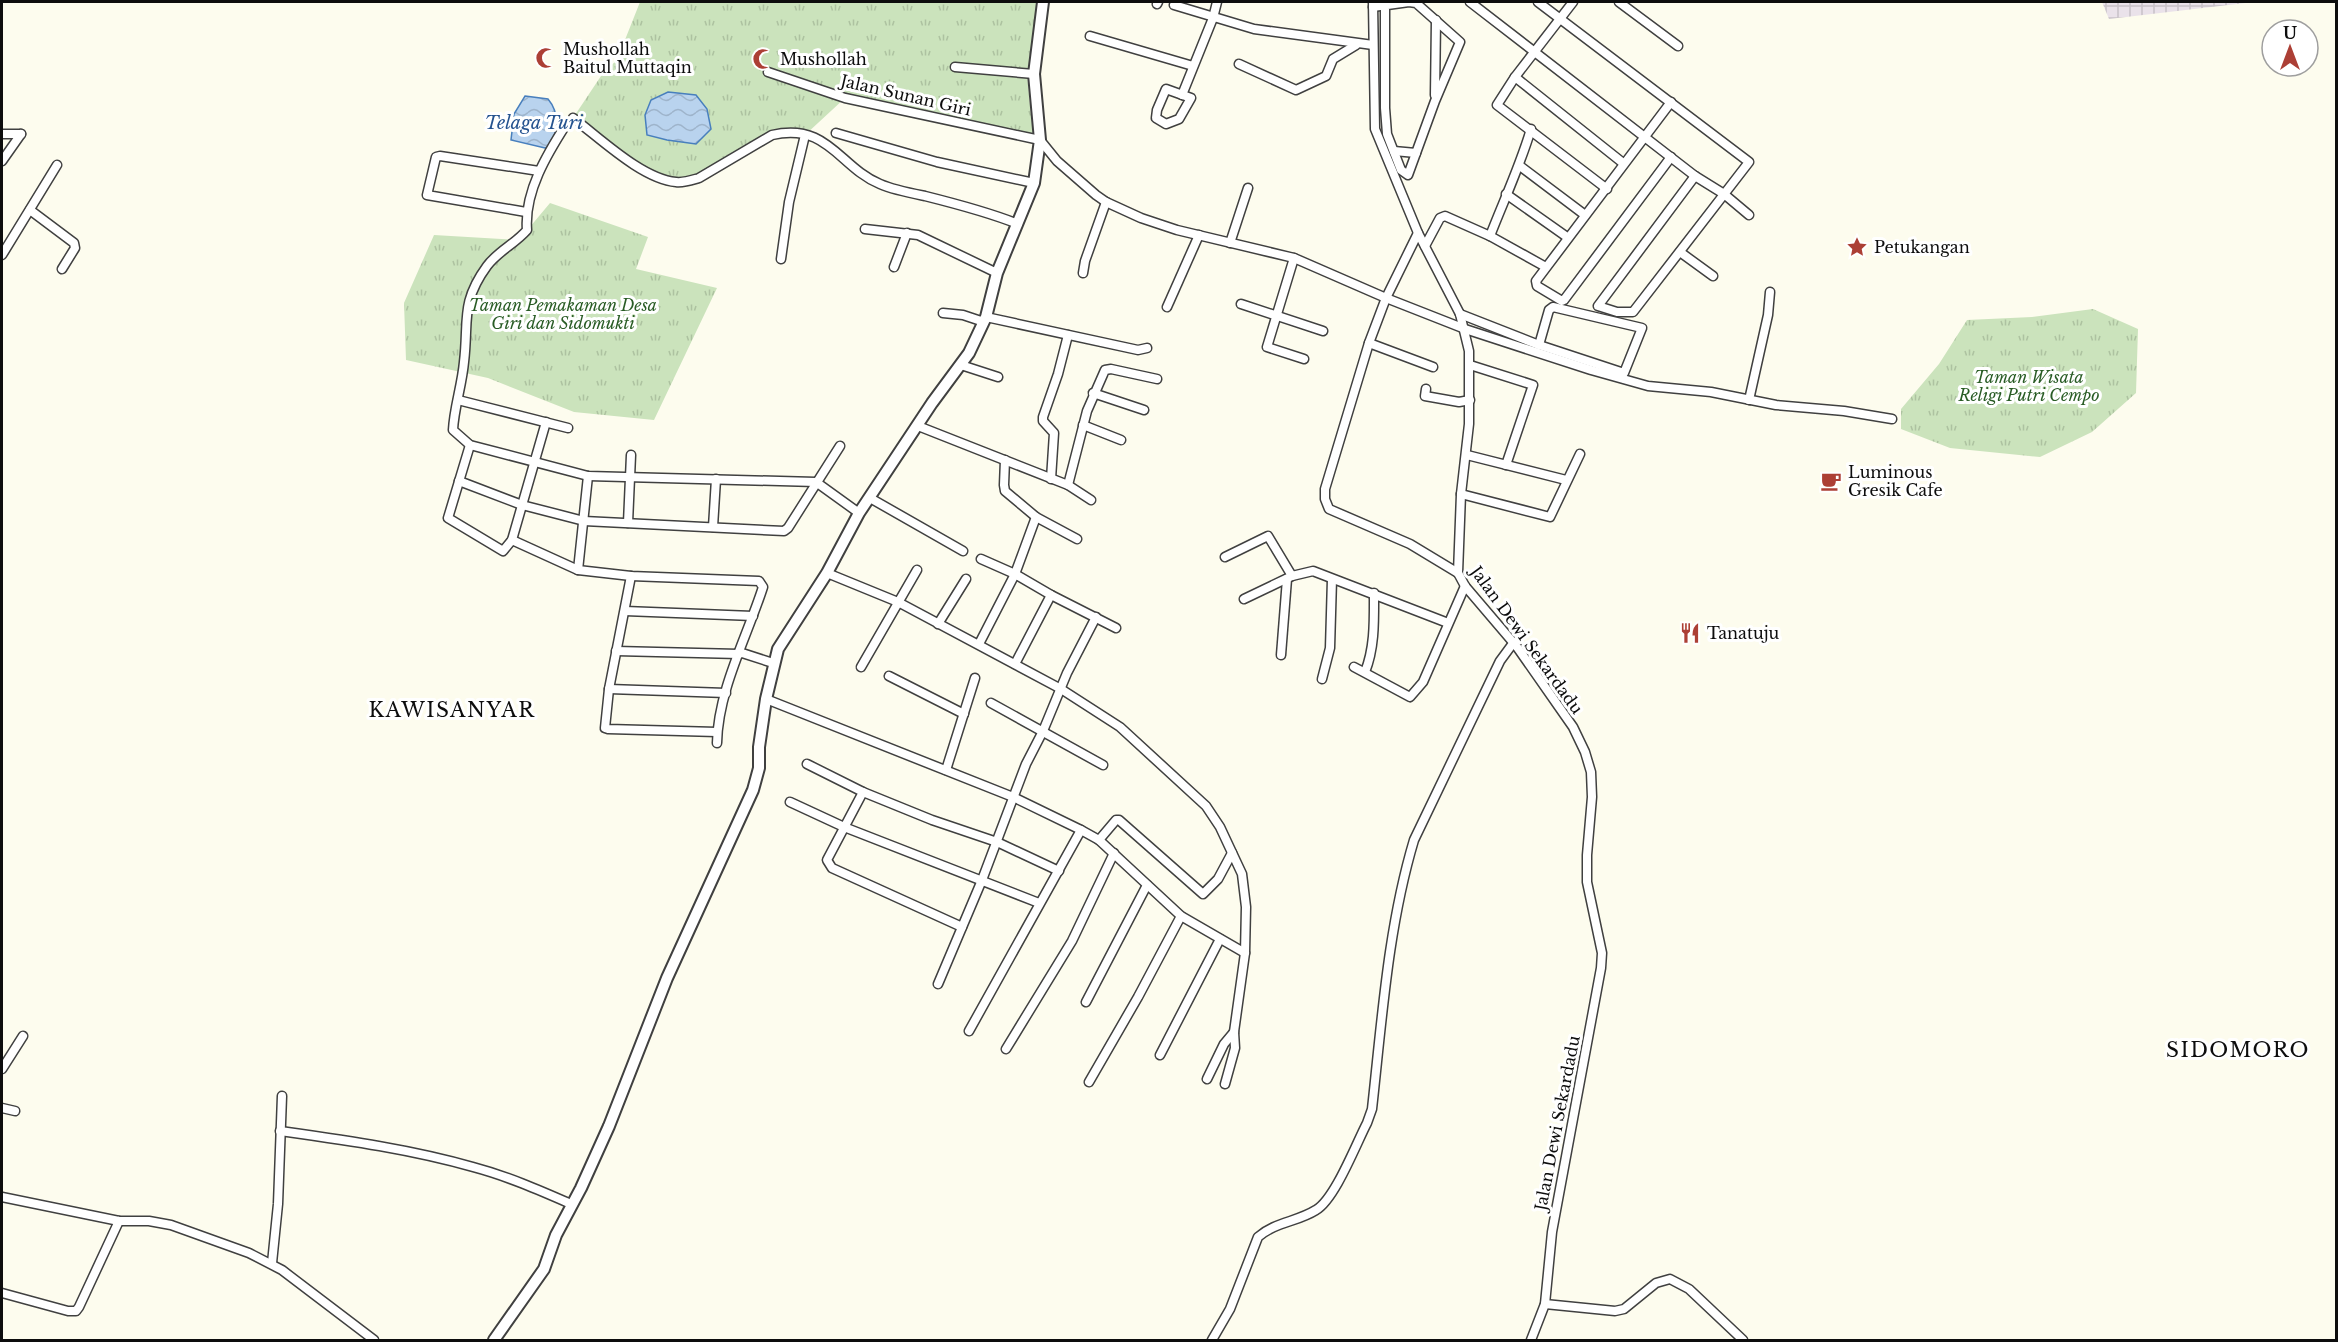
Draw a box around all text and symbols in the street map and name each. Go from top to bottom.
north arrow [2260,18,2320,78]
text: U [2283,23,2297,43]
place label: Mushollah Baitul Muttaqin [563,39,692,77]
mosque icon: Mushollah Baitul Muttaqin [534,46,558,70]
mosque icon: Mushollah [751,47,775,71]
place label: Mushollah [780,49,867,69]
street label: Jalan Sunan Giri [837,70,974,120]
water label: Telaga Turi [485,112,584,134]
place icon: Petukangan [1845,235,1869,259]
place label: Petukangan [1874,237,1970,257]
park label: Taman Pemakaman Desa Giri dan Sidomukti [469,295,657,333]
park label: Taman Wisata Religi Putri Cempo [1957,367,2100,405]
place label: Luminous Gresik Cafe [1848,462,1943,500]
cafe icon: Luminous Gresik Cafe [1819,469,1843,493]
street label: Jalan Dewi Sekardadu [1465,561,1588,718]
restaurant icon: Tanatuju [1678,621,1702,645]
place label: Tanatuju [1707,623,1780,643]
district label: KAWISANYAR [369,698,535,722]
street label: Jalan Dewi Sekardadu [1530,1033,1584,1214]
district label: SIDOMORO [2166,1038,2310,1062]

